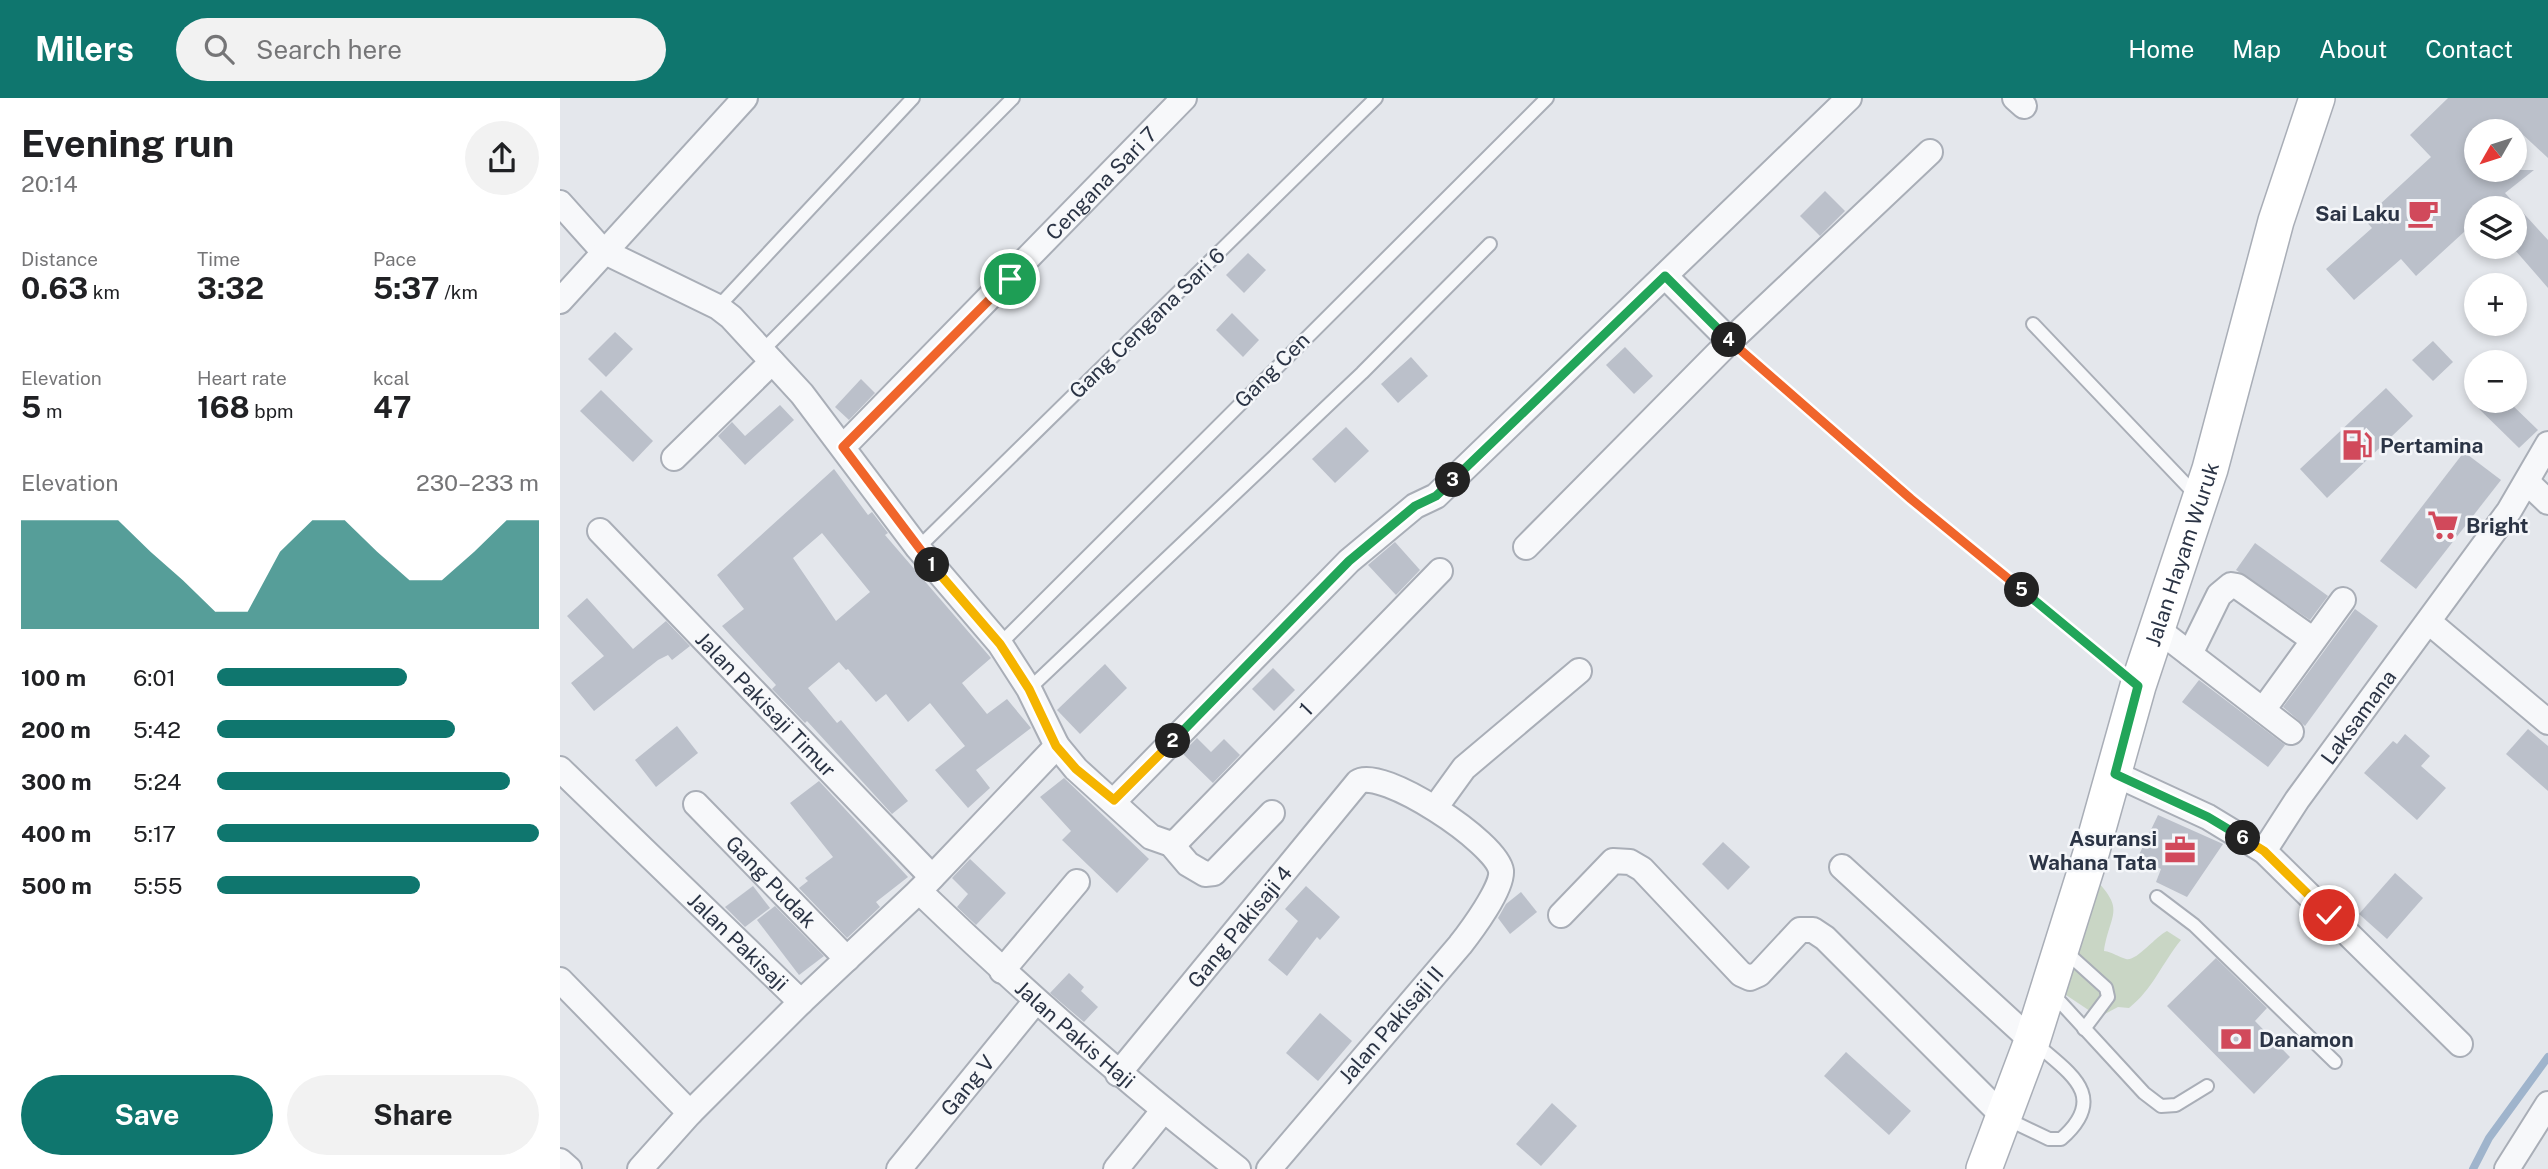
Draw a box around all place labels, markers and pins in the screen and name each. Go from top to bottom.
cafe icon: Sai Laku [2406,196,2440,230]
place label: Sai Laku [2315,201,2400,226]
pin [980,249,1040,309]
pin: 4 [1712,322,1746,358]
fuel station icon: Pertamina [2340,428,2374,462]
place label: Pertamina [2380,433,2483,458]
pin: 3 [1436,462,1470,498]
supermarket icon: Bright [2426,508,2460,542]
place label: Bright [2466,513,2529,538]
pin: 1 [914,547,950,582]
pin: 5 [2004,573,2040,608]
pin: 2 [1156,724,1190,758]
pin: 6 [2226,820,2260,856]
place label: Asuransi Wahana Tata [2029,826,2157,875]
office icon: Asuransi Wahana Tata [2163,833,2197,867]
pin [2299,885,2359,945]
bank icon: Danamon [2219,1022,2253,1056]
place label: Danamon [2259,1027,2354,1052]

